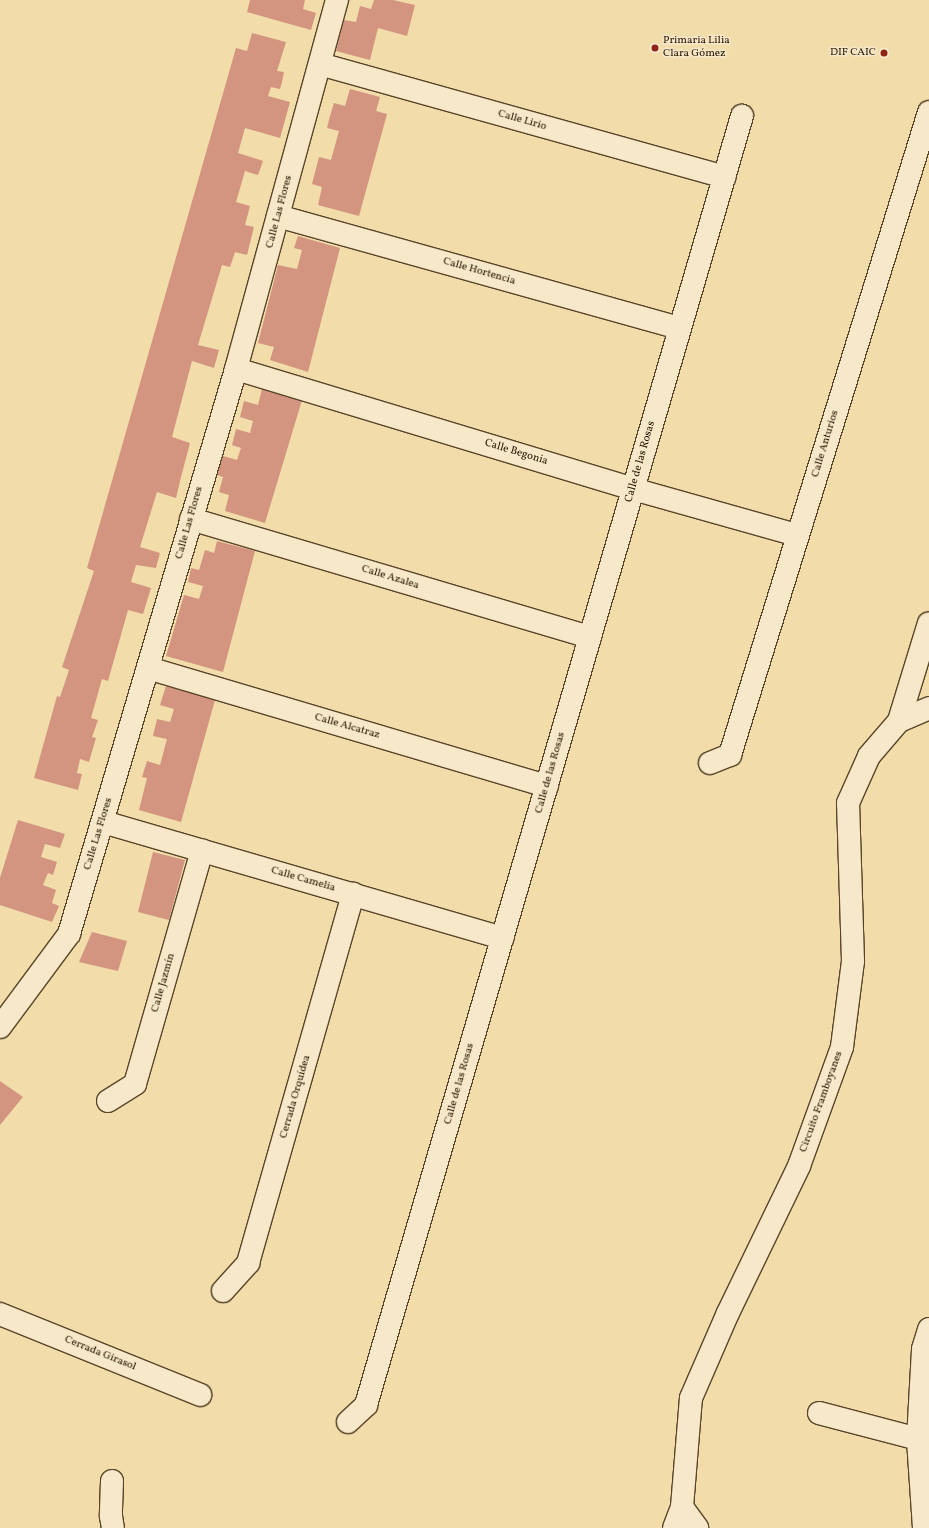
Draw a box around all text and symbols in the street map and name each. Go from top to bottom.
place label: Primaria Lilia Clara Gómez [663,35,730,61]
marker: Primaria Lilia Clara Gómez [650,43,660,53]
place label: DIF CAIC [830,46,876,60]
marker: DIF CAIC [879,48,889,58]
street label: Calle Lirio [496,108,548,134]
street label: Calle Las Flores [264,174,296,250]
street label: Calle Hortencia [441,255,517,289]
street label: Calle Anturios [810,409,842,479]
street label: Calle de las Rosas [623,420,659,504]
street label: Calle Begonia [483,437,549,469]
street label: Calle Las Flores [173,485,207,561]
street label: Calle Azalea [360,563,420,593]
street label: Calle Alcatraz [313,711,381,743]
street label: Calle de las Rosas [533,731,569,815]
street label: Calle Las Flores [82,796,116,872]
street label: Calle Camelia [269,865,337,895]
street label: Calle Jazmín [149,952,179,1014]
street label: Calle de las Rosas [442,1042,478,1126]
street label: Circuito Framboyanes [798,1050,846,1154]
street label: Cerrada Orquídea [278,1054,314,1140]
street label: Cerrada Girasol [62,1334,138,1374]

